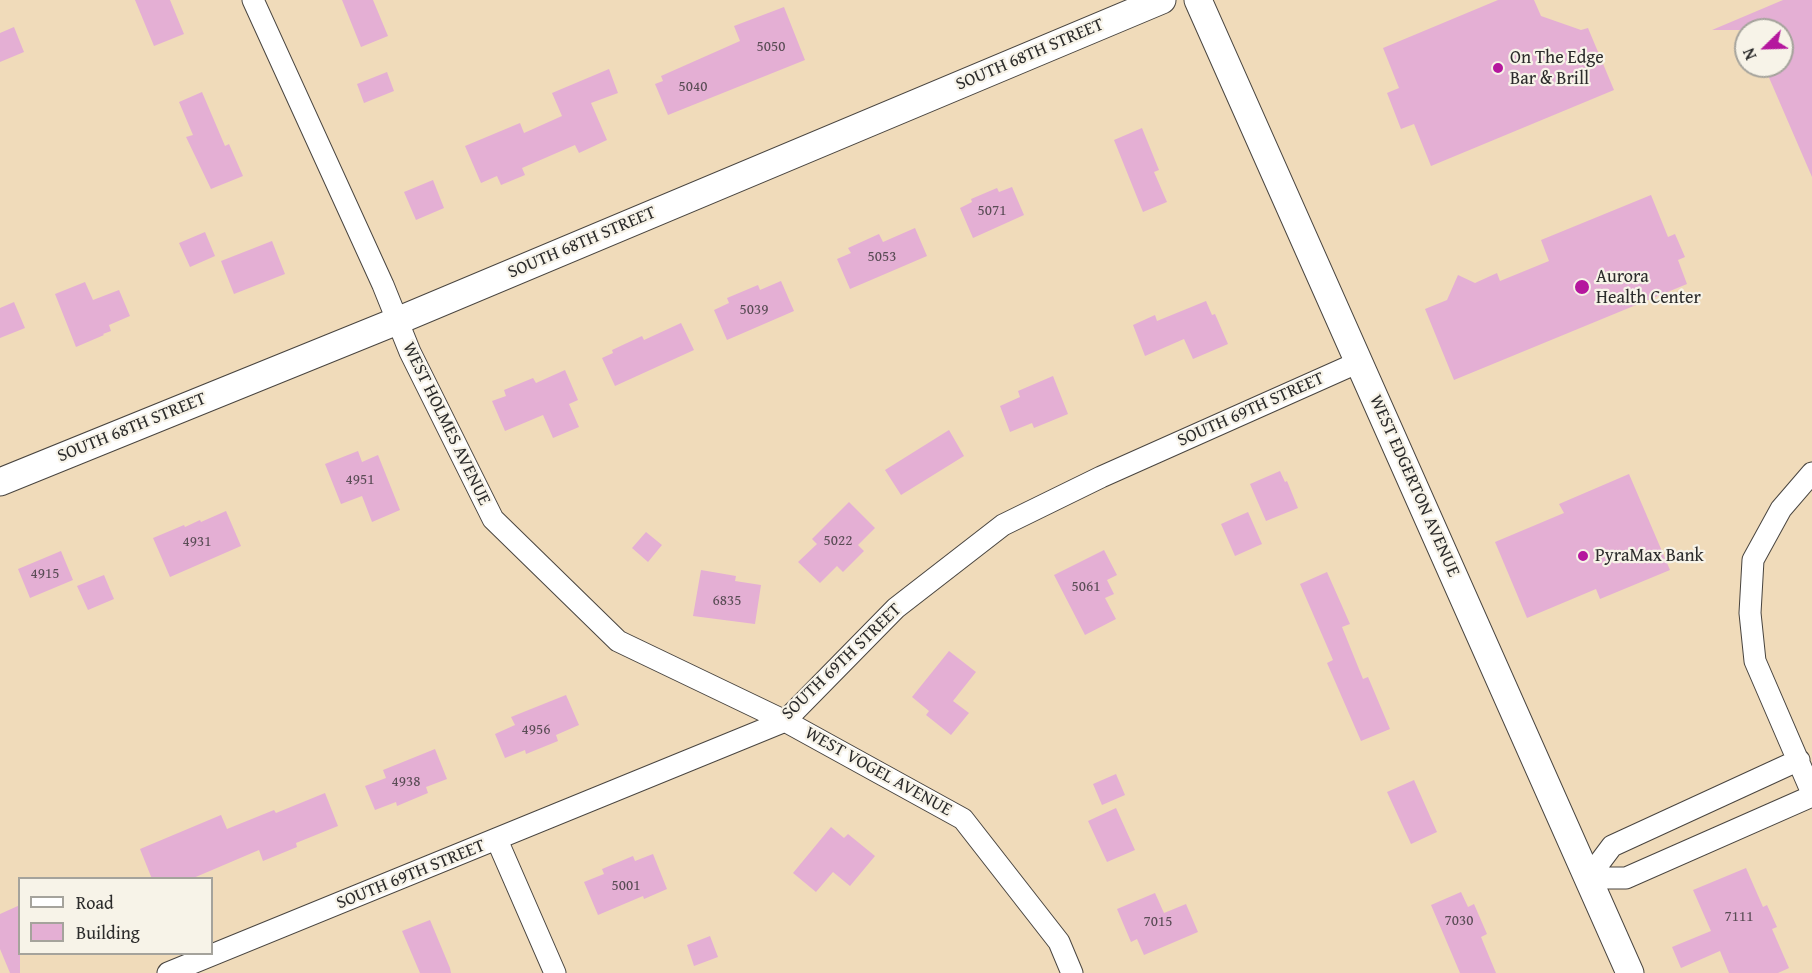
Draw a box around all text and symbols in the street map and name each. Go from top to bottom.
street label: SOUTH 68TH STREET [953,14,1107,96]
north arrow [1734,18,1794,78]
house number: 5050 [757,38,785,56]
text: N [1736,45,1762,64]
place label: On The Edge Bar & Brill [1510,47,1604,90]
marker: On The Edge Bar & Brill [1491,61,1505,75]
house number: 5040 [679,78,707,96]
street label: SOUTH 68TH STREET [505,202,659,284]
house number: 5071 [978,202,1006,220]
house number: 5053 [868,248,896,266]
place label: Aurora Health Center [1596,266,1701,308]
marker: Aurora Health Center [1573,278,1591,296]
house number: 5039 [740,301,768,319]
street label: WEST HOLMES AVENUE [397,339,495,509]
street label: SOUTH 69TH STREET [1174,368,1328,452]
street label: SOUTH 68TH STREET [54,388,210,468]
street label: WEST EDGERTON AVENUE [1364,392,1464,580]
house number: 4951 [346,471,374,489]
house number: 5022 [824,532,852,550]
house number: 4931 [183,533,211,551]
place label: PyraMax Bank [1595,545,1704,567]
marker: PyraMax Bank [1576,549,1590,563]
house number: 4915 [31,565,59,583]
house number: 5061 [1072,578,1100,596]
house number: 6835 [713,592,741,610]
street label: SOUTH 69TH STREET [778,599,906,725]
house number: 4956 [522,721,550,739]
street label: WEST VOGEL AVENUE [801,723,955,821]
house number: 4938 [392,773,420,791]
street label: SOUTH 69TH STREET [333,835,489,915]
legend [18,877,213,955]
house number: 5001 [612,877,640,895]
text: Road [76,889,114,916]
house number: 7111 [1725,908,1753,926]
house number: 7030 [1445,912,1473,930]
house number: 7015 [1144,913,1172,931]
text: Building [76,919,140,946]

